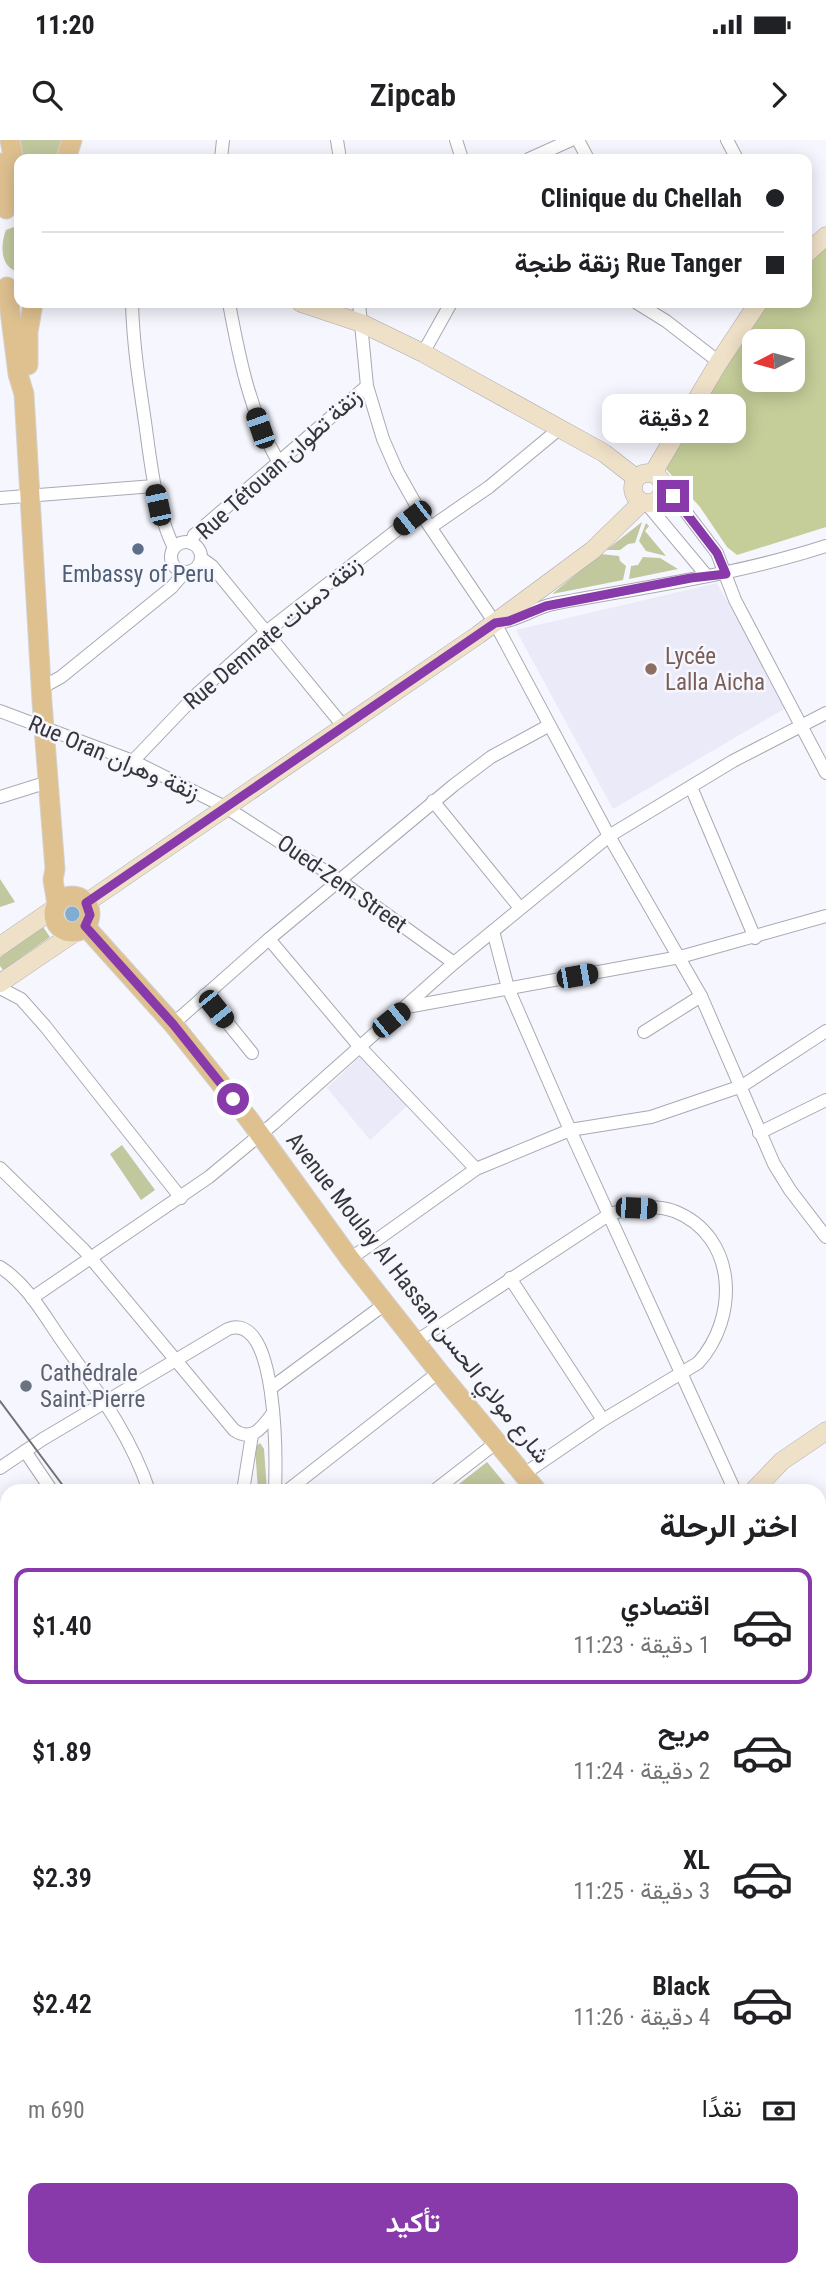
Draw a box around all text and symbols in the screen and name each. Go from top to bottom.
text: 11:20 [35,10,95,40]
icon: search [28,76,66,114]
text: Zipcab [370,76,456,114]
icon: forward [760,76,798,114]
text: Clinique du Chellah [541,183,742,213]
text: Rue Tanger زنقة طنجة [514,248,742,278]
north arrow [742,329,805,392]
map controls [742,329,805,392]
street label: Rue Tétouan زنقة تطوان [191,383,368,546]
callout: 2 دقيقة [601,394,745,444]
car [244,405,277,451]
text: 2 دقيقة [639,405,709,432]
route end [657,480,689,512]
car [144,482,173,528]
car [389,497,436,539]
marker: Embassy of Peru [130,541,146,557]
street label: Rue Demnate زنقة دمنات [178,551,368,716]
place label: Embassy of Peru [62,561,214,588]
place label: Lycée Lalla Aicha [665,643,765,696]
marker: Lycée Lalla Aicha [643,661,659,677]
street label: Rue Oran زنقة وهران [24,710,204,807]
street label: Oued-Zem Street [272,829,412,939]
car [555,962,600,990]
car [195,986,238,1032]
car [369,999,414,1041]
route start [217,1083,249,1115]
street label: Avenue Moulay Al Hassan شارع مولاي الحسن [277,1127,556,1472]
car [615,1197,658,1219]
place label: Cathédrale Saint-Pierre [40,1360,145,1413]
marker: Cathédrale Saint-Pierre [18,1378,34,1394]
text: اختر الرحلة [659,1507,798,1545]
text: اقتصادي [621,1591,710,1621]
icon: car [731,1595,794,1658]
text: $1.40 [32,1611,92,1641]
text: 1 دقيقة · 11:23 [573,1632,710,1659]
text: مريح [658,1717,710,1747]
icon: car [731,1721,794,1784]
text: $1.89 [32,1737,92,1767]
text: 2 دقيقة · 11:24 [573,1758,710,1785]
text: XL [683,1845,710,1875]
icon: car [731,1847,794,1910]
text: $2.39 [32,1863,92,1893]
text: 3 دقيقة · 11:25 [573,1878,710,1905]
text: Black [652,1971,710,2001]
icon: car [731,1973,794,2036]
text: $2.42 [32,1989,92,2019]
text: 4 دقيقة · 11:26 [573,2004,710,2031]
icon: cash [760,2092,798,2130]
text: نقدًا [702,2093,742,2123]
text: 690 m [28,2097,85,2124]
button: تأكيد [28,2183,798,2263]

